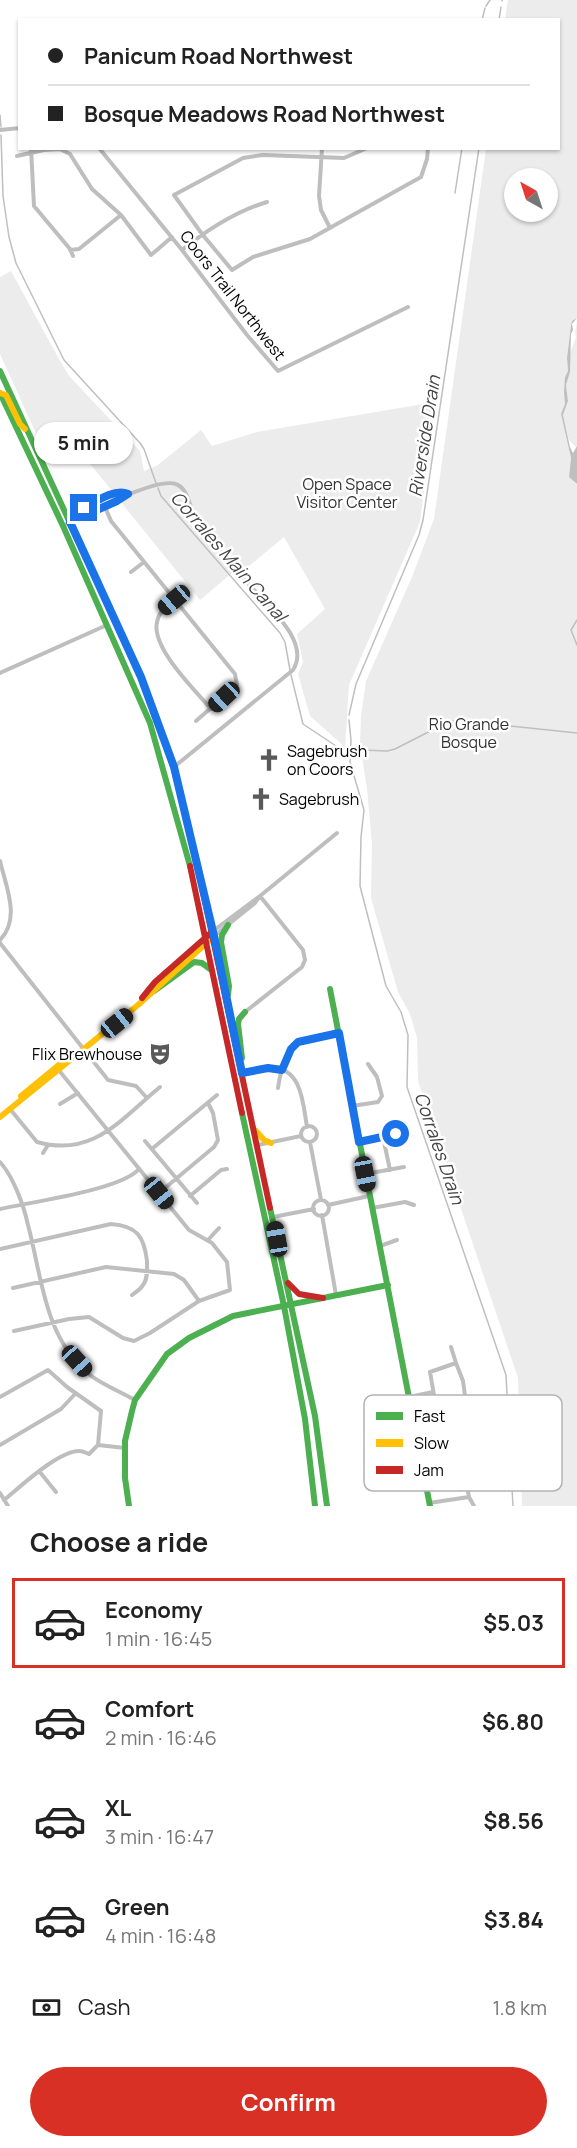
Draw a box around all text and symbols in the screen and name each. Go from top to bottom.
text: Panicum Road Northwest [84,41,353,71]
text: Bosque Meadows Road Northwest [84,99,445,129]
north arrow [504,168,558,222]
map controls [504,168,558,222]
street label: Coors Trail Northwest [175,225,291,365]
water label: Riverside Drain [403,372,446,498]
callout: 5 min [34,421,134,463]
text: 5 min [58,429,109,456]
park label: Open Space Visitor Center [297,473,398,513]
water label: Corrales Main Canal [166,486,294,628]
route end [70,494,97,521]
car [154,582,194,618]
car [205,678,243,716]
park label: Rio Grande Bosque [429,713,509,753]
place label: Sagebrush on Coors [287,740,367,780]
church icon: Sagebrush on Coors [256,747,282,773]
church icon: Sagebrush [248,786,274,812]
place label: Sagebrush [279,788,359,810]
car [97,1005,137,1041]
theatre icon: Flix Brewhouse [147,1041,173,1067]
place label: Flix Brewhouse [32,1043,142,1065]
water label: Corrales Drain [410,1089,471,1208]
route start [382,1120,409,1147]
car [353,1155,377,1193]
car [141,1173,177,1213]
car [265,1220,289,1258]
car [58,1342,96,1380]
legend [364,1395,562,1491]
text: Fast [414,1405,445,1427]
text: Slow [414,1432,449,1454]
text: Jam [414,1459,444,1481]
text: Choose a ride [30,1523,208,1560]
text: Economy [105,1595,203,1625]
icon: car [33,1596,87,1650]
text: $5.03 [483,1608,544,1638]
text: 1 min · 16:45 [105,1625,212,1652]
text: Comfort [105,1694,194,1724]
icon: car [33,1695,87,1749]
text: $6.80 [482,1707,544,1737]
text: 2 min · 16:46 [105,1724,217,1751]
text: XL [105,1793,131,1823]
icon: car [33,1794,87,1848]
text: $8.56 [483,1806,544,1836]
text: 3 min · 16:47 [105,1823,214,1850]
text: Green [105,1892,170,1922]
icon: car [33,1893,87,1947]
text: $3.84 [484,1905,544,1935]
text: 4 min · 16:48 [105,1922,216,1949]
icon: cash [30,1991,63,2024]
text: Cash [78,1992,131,2022]
text: 1.8 km [492,1994,547,2021]
button: Confirm [30,2067,547,2136]

